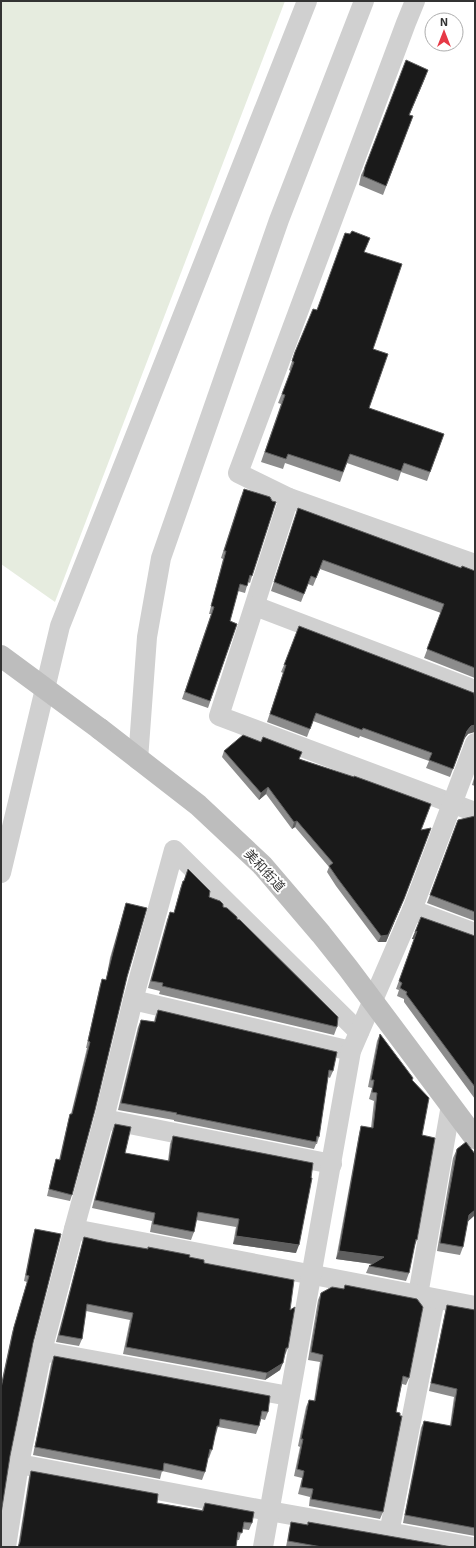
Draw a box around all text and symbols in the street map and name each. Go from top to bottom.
north arrow [424,12,464,52]
text: N [440,15,448,28]
street label: 美和街道 [241,846,289,894]

